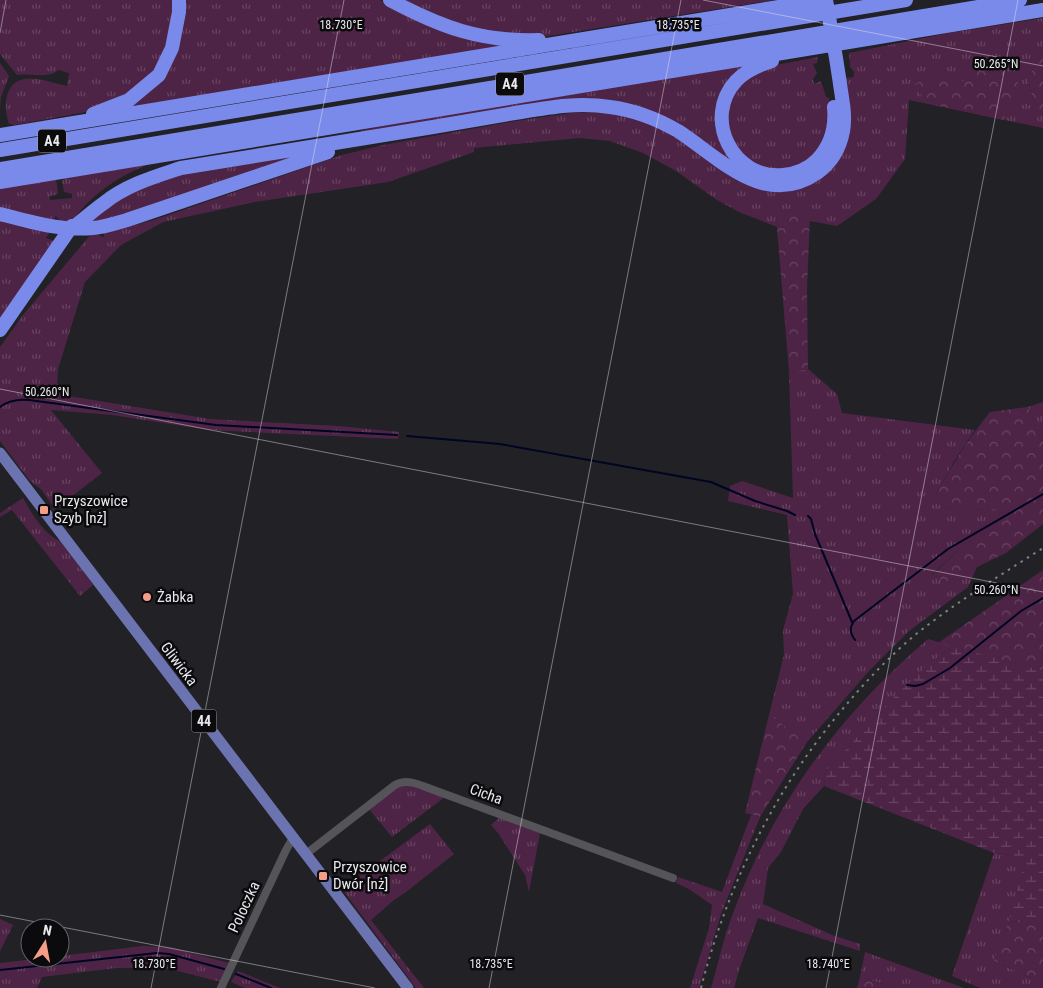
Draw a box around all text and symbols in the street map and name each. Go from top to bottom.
text: 18.730°E [319,18,363,32]
text: 18.735°E [656,18,700,32]
text: 50.265°N [974,57,1018,71]
road number: A4 [496,72,524,96]
road number: A4 [38,130,66,152]
text: 50.260°N [25,385,69,399]
place label: Przyszowice Szyb [nż] [54,492,128,527]
marker: Przyszowice Szyb [nż] [38,504,50,516]
text: 50.260°N [974,583,1018,597]
place label: Żabka [157,588,193,606]
marker: Żabka [141,591,153,603]
street label: Gliwicka [157,639,201,689]
road number: 44 [192,709,216,732]
street label: Cicha [467,780,505,808]
place label: Przyszowice Dwór [nż] [333,858,407,893]
marker: Przyszowice Dwór [nż] [317,870,329,882]
street label: Poloczka [224,879,264,935]
north arrow [20,918,70,968]
text: N [42,922,53,939]
text: 18.730°E [132,957,176,971]
text: 18.735°E [469,957,513,971]
text: 18.740°E [806,957,850,971]

